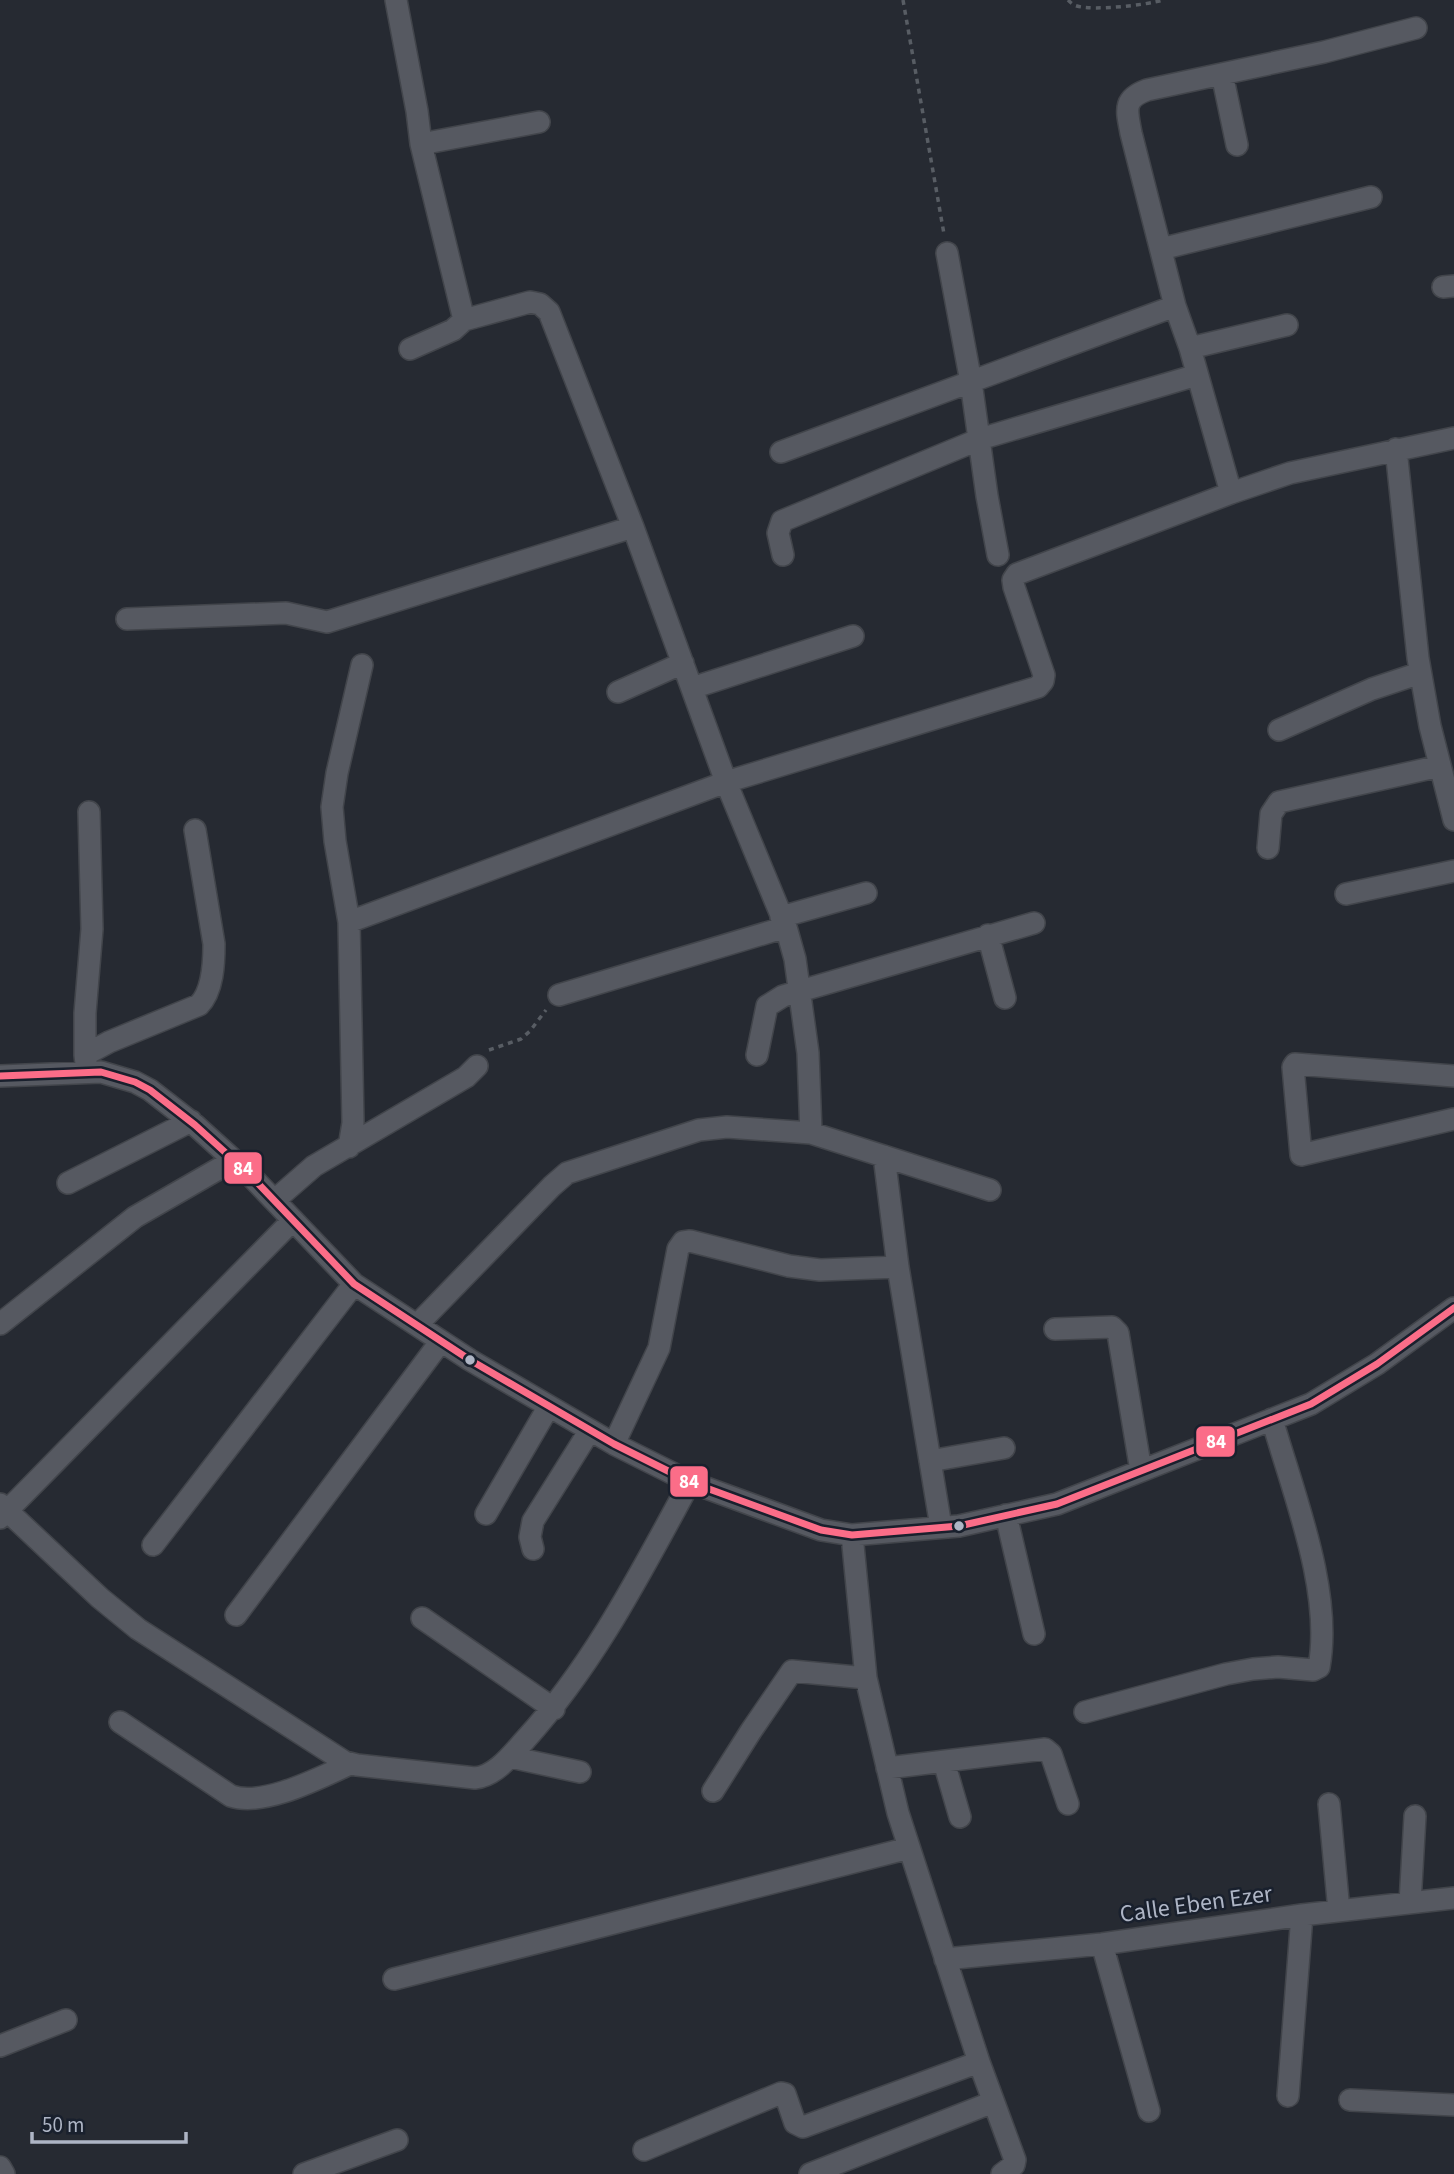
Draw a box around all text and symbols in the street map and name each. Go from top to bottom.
line badge: 84 [223,1151,263,1185]
text: 84 [233,1156,253,1183]
unlabelled marker [463,1353,477,1367]
line badge: 84 [1195,1425,1236,1458]
text: 84 [1206,1429,1226,1456]
line badge: 84 [669,1465,709,1498]
text: 84 [679,1469,699,1496]
unlabelled marker [952,1519,966,1533]
street label: Calle Eben Ezer [1118,1876,1275,1932]
scale bar [32,2100,186,2144]
text: 50 m [42,2110,84,2140]

